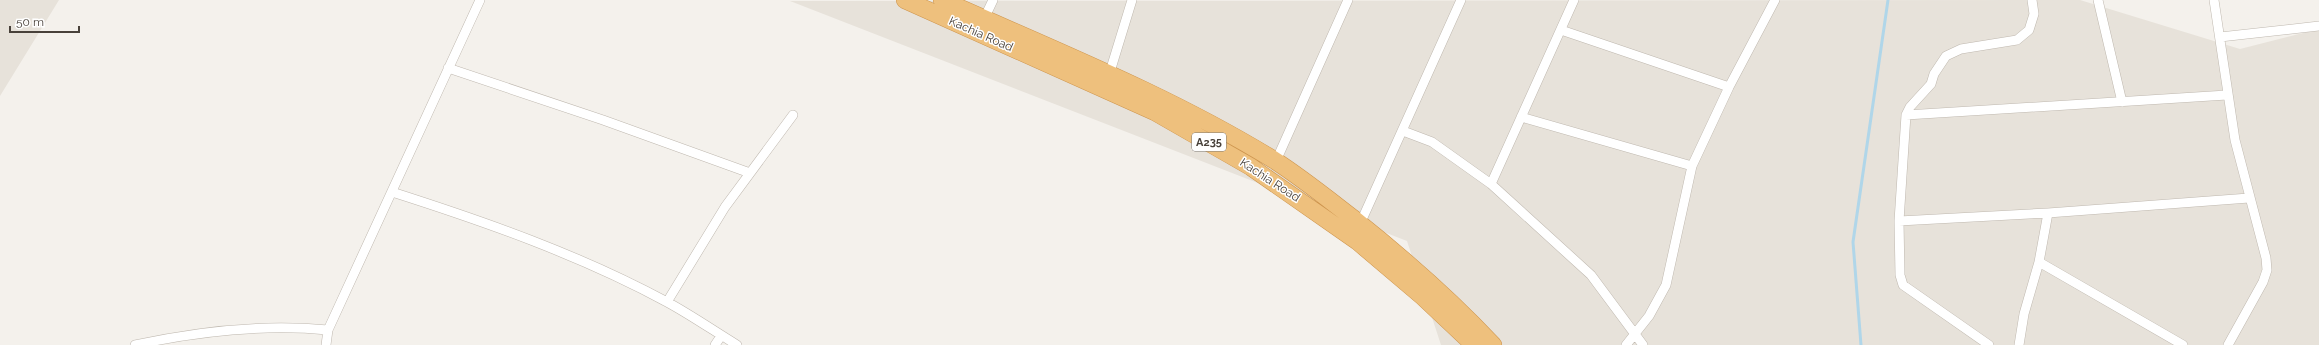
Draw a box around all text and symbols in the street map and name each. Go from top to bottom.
scale bar [10,8,79,34]
street label: Kachia Road [947,14,1015,54]
text: 50 m [16,15,44,29]
road number: A235 [1192,133,1226,151]
street label: Kachia Road [1237,155,1303,205]

